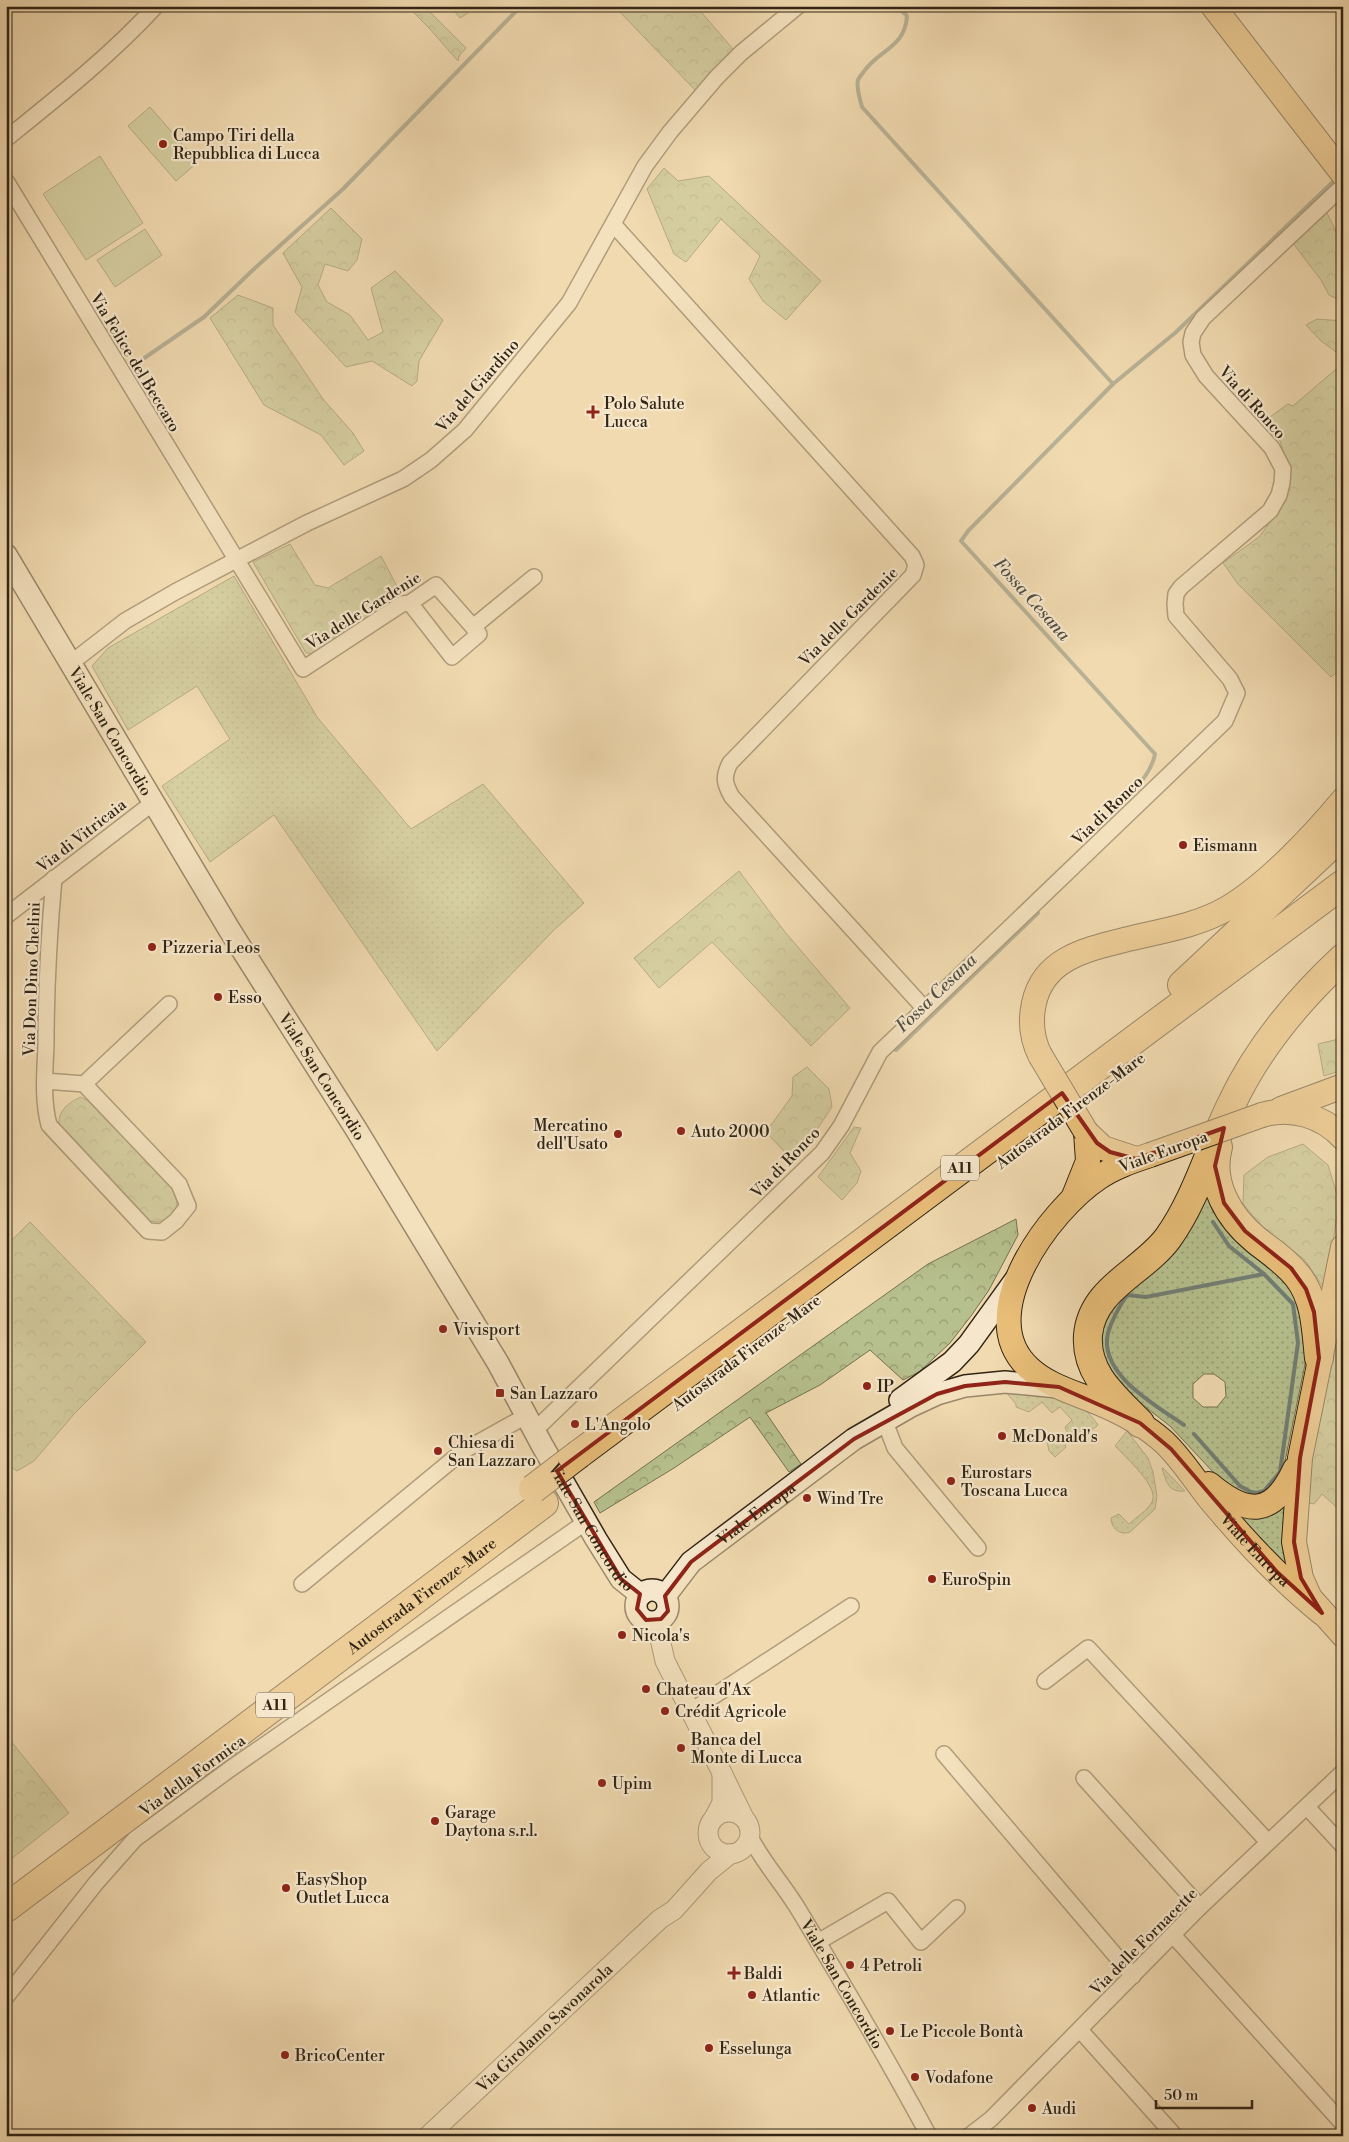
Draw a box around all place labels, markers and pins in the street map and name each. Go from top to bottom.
place label: Campo Tiri della Repubblica di Lucca [173,126,321,164]
marker: Campo Tiri della Repubblica di Lucca [157,138,169,150]
place label: Polo Salute Lucca [604,394,685,432]
marker: Polo Salute Lucca [586,405,600,419]
place label: Eismann [1193,836,1258,856]
marker: Eismann [1177,839,1189,851]
place label: Pizzeria Leos [162,938,260,958]
marker: Pizzeria Leos [146,941,158,953]
place label: Esso [228,988,262,1008]
marker: Esso [212,991,224,1003]
place label: Mercatino dell'Usato [533,1116,608,1154]
place label: Auto 2000 [690,1122,770,1142]
marker: Auto 2000 [675,1125,687,1137]
marker: Mercatino dell'Usato [612,1128,624,1140]
place label: Vivisport [452,1320,521,1340]
marker: Vivisport [437,1323,449,1335]
place label: IP [877,1377,894,1397]
marker: IP [861,1380,873,1392]
place label: San Lazzaro [510,1384,598,1404]
marker: San Lazzaro [494,1387,506,1399]
place label: L'Angolo [585,1415,651,1435]
marker: L'Angolo [569,1418,581,1430]
place label: McDonald's [1012,1427,1098,1447]
marker: McDonald's [996,1430,1008,1442]
place label: Chiesa di San Lazzaro [448,1433,536,1471]
marker: Chiesa di San Lazzaro [432,1445,444,1457]
place label: Eurostars Toscana Lucca [961,1463,1069,1501]
marker: Eurostars Toscana Lucca [945,1475,957,1487]
place label: Wind Tre [816,1489,884,1509]
marker: Wind Tre [801,1492,813,1504]
place label: EuroSpin [942,1570,1012,1590]
marker: EuroSpin [926,1573,938,1585]
place label: Nicola's [632,1626,690,1646]
marker: Nicola's [616,1629,628,1641]
place label: Chateau d'Ax [656,1680,751,1700]
marker: Chateau d'Ax [640,1683,652,1695]
place label: Crédit Agricole [675,1702,787,1722]
marker: Crédit Agricole [659,1705,671,1717]
place label: Banca del Monte di Lucca [690,1730,803,1768]
marker: Banca del Monte di Lucca [675,1742,687,1754]
place label: Upim [612,1774,652,1794]
marker: Upim [596,1777,608,1789]
place label: Garage Daytona s.r.l. [445,1803,537,1841]
marker: Garage Daytona s.r.l. [429,1815,441,1827]
place label: EasyShop Outlet Lucca [296,1870,390,1908]
marker: EasyShop Outlet Lucca [280,1882,292,1894]
place label: 4 Petroli [860,1956,922,1976]
marker: 4 Petroli [844,1959,856,1971]
place label: Baldi [743,1964,782,1984]
marker: Baldi [728,1967,740,1979]
place label: Atlantic [761,1986,820,2006]
marker: Atlantic [746,1989,758,2001]
place label: Le Piccole Bontà [900,2022,1024,2042]
marker: Le Piccole Bontà [884,2025,896,2037]
place label: Esselunga [719,2039,793,2059]
marker: Esselunga [703,2042,715,2054]
place label: BricoCenter [294,2046,385,2066]
marker: BricoCenter [279,2049,291,2061]
place label: Vodafone [924,2068,993,2088]
marker: Vodafone [909,2071,921,2083]
place label: Audi [1041,2099,1076,2119]
marker: Audi [1026,2102,1038,2114]

